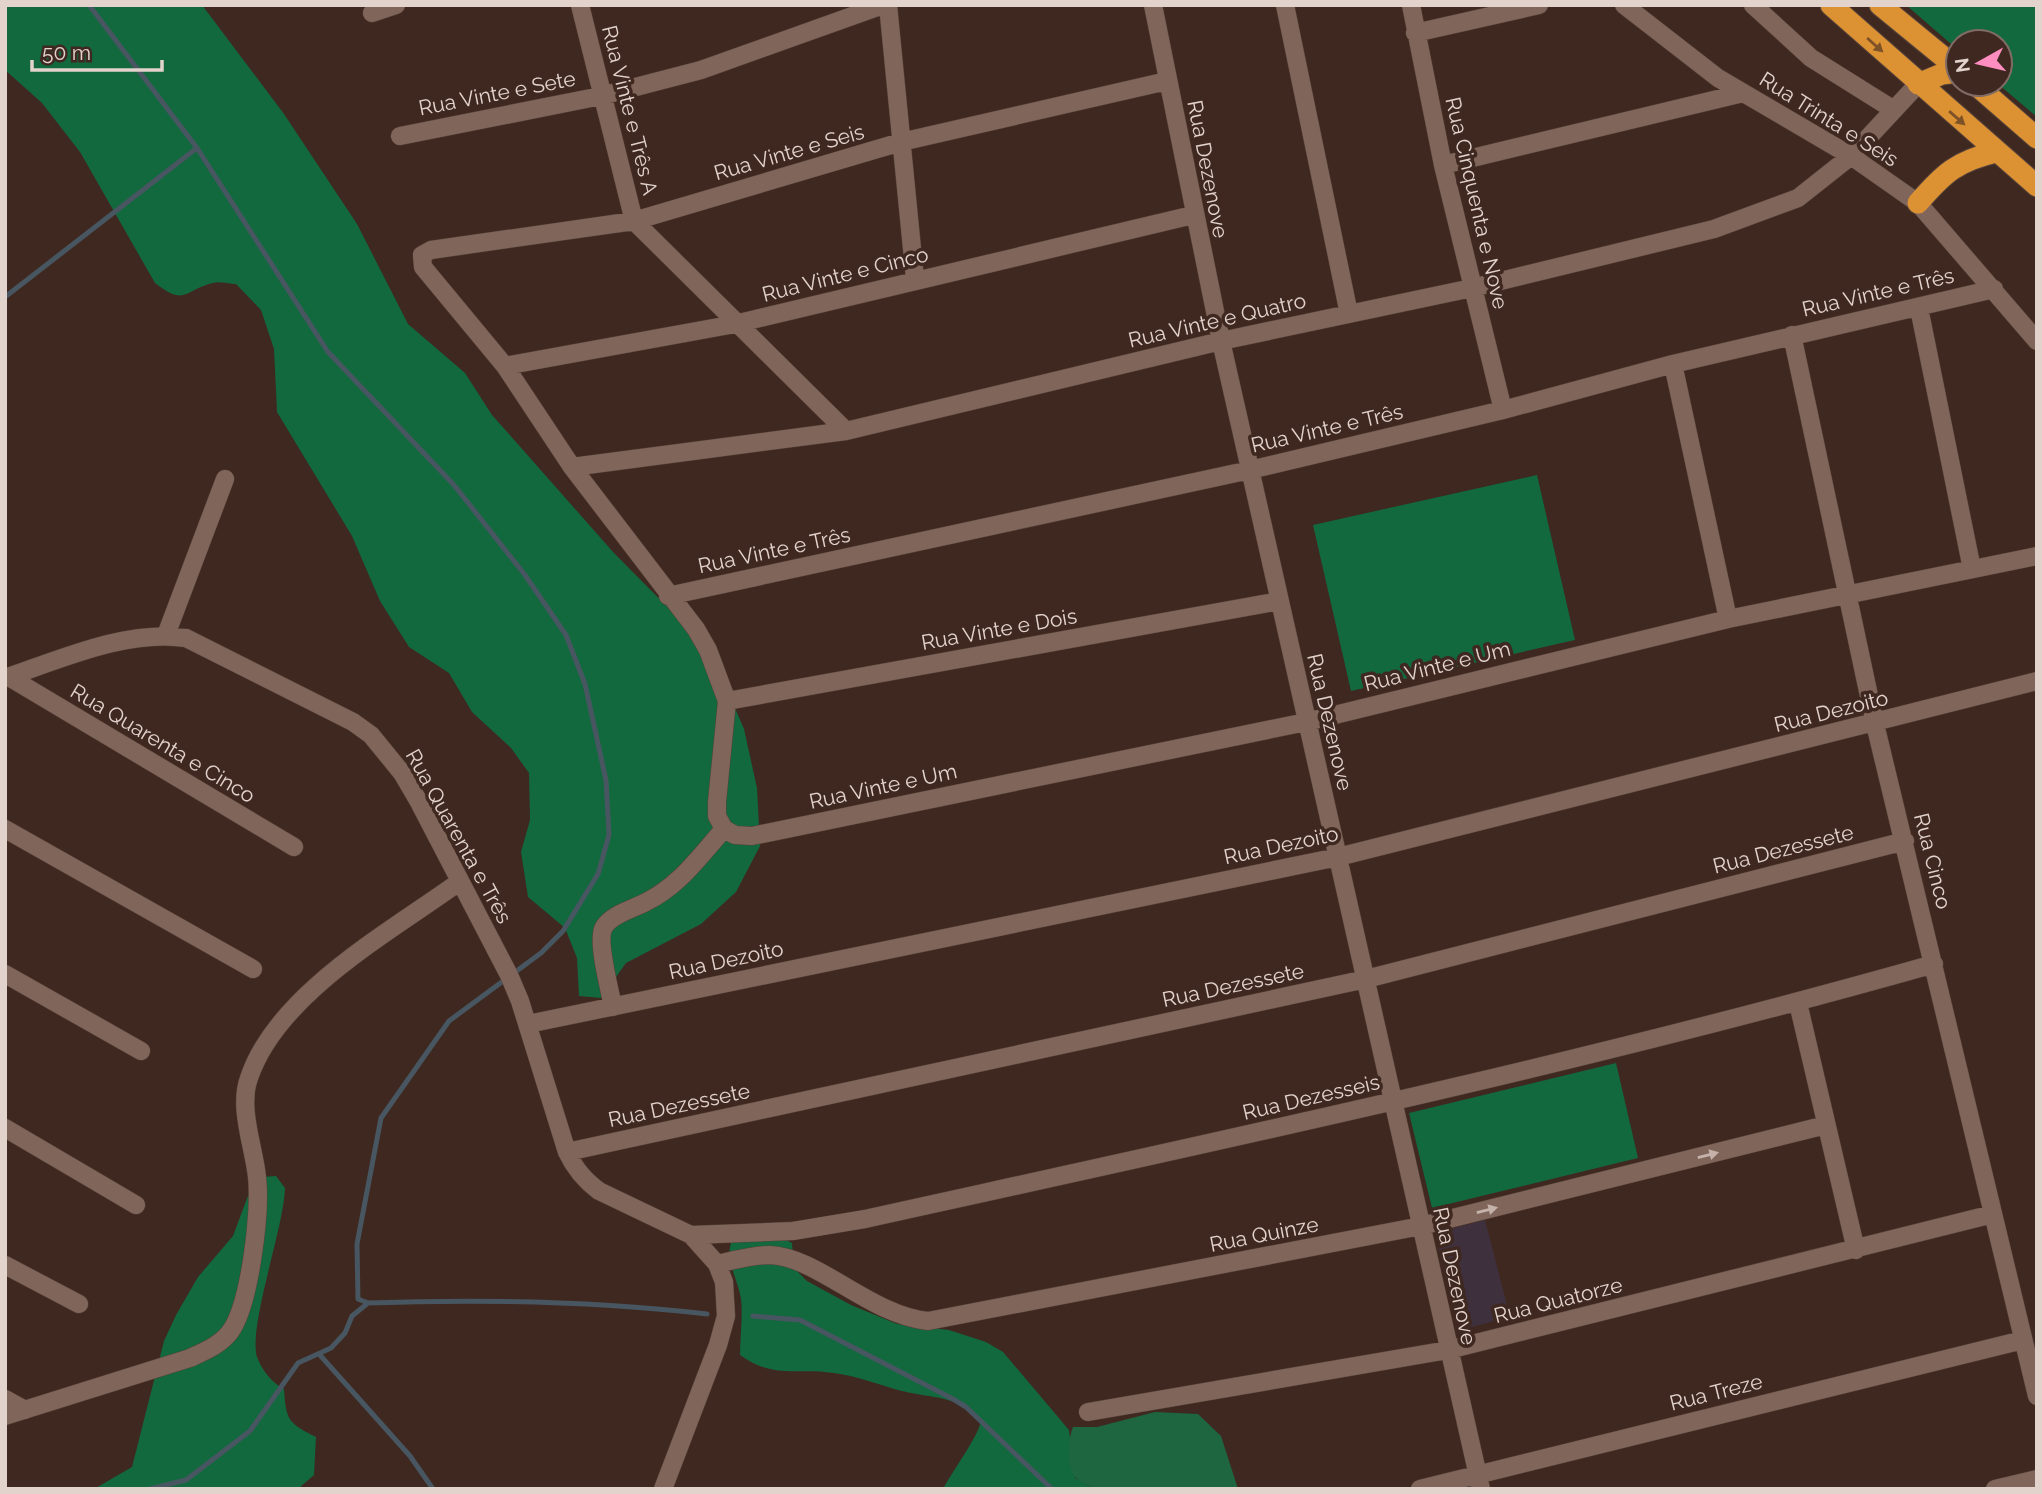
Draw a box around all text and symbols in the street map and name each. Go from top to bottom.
street label: Rua Vinte e Três A [597,23,663,197]
scale bar [32,28,161,72]
north arrow [1944,28,2014,98]
one-way arrow [1866,37,1883,52]
text: 50 m [42,40,91,65]
text: N [1950,57,1974,74]
street label: Rua Vinte e Sete [416,66,578,120]
street label: Rua Trinta e Seis [1755,66,1903,172]
street label: Rua Cinquenta e Nove [1440,95,1514,311]
street label: Rua Dezenove [1182,98,1234,240]
one-way arrow [1949,110,1966,125]
street label: Rua Vinte e Seis [711,119,867,185]
street label: Rua Vinte e Cinco [759,241,931,307]
street label: Rua Vinte e Três [1800,262,1956,322]
street label: Rua Vinte e Quatro [1126,287,1308,353]
street label: Rua Vinte e Três [1249,398,1405,458]
street label: Rua Vinte e Três [696,522,852,578]
street label: Rua Vinte e Dois [919,603,1079,655]
street label: Rua Vinte e Um [1361,636,1513,696]
street label: Rua Dezenove [1302,651,1358,793]
street label: Rua Quarenta e Cinco [66,678,260,808]
street label: Rua Dezoito [1771,685,1891,737]
street label: Rua Quarenta e Três [401,745,517,927]
street label: Rua Vinte e Um [807,758,959,814]
street label: Rua Cinco [1909,810,1957,912]
street label: Rua Dezessete [1710,819,1856,879]
street label: Rua Dezoito [1221,821,1341,869]
street label: Rua Dezoito [666,936,786,984]
street label: Rua Dezessete [1160,958,1306,1012]
street label: Rua Dezesseis [1240,1069,1382,1125]
street label: Rua Dezessete [606,1078,752,1132]
one-way arrow [1697,1149,1719,1160]
one-way arrow [1477,1204,1499,1215]
street label: Rua Dezenove [1428,1205,1482,1347]
street label: Rua Quinze [1207,1211,1321,1257]
street label: Rua Quatorze [1491,1272,1625,1328]
street label: Rua Treze [1667,1368,1765,1416]

